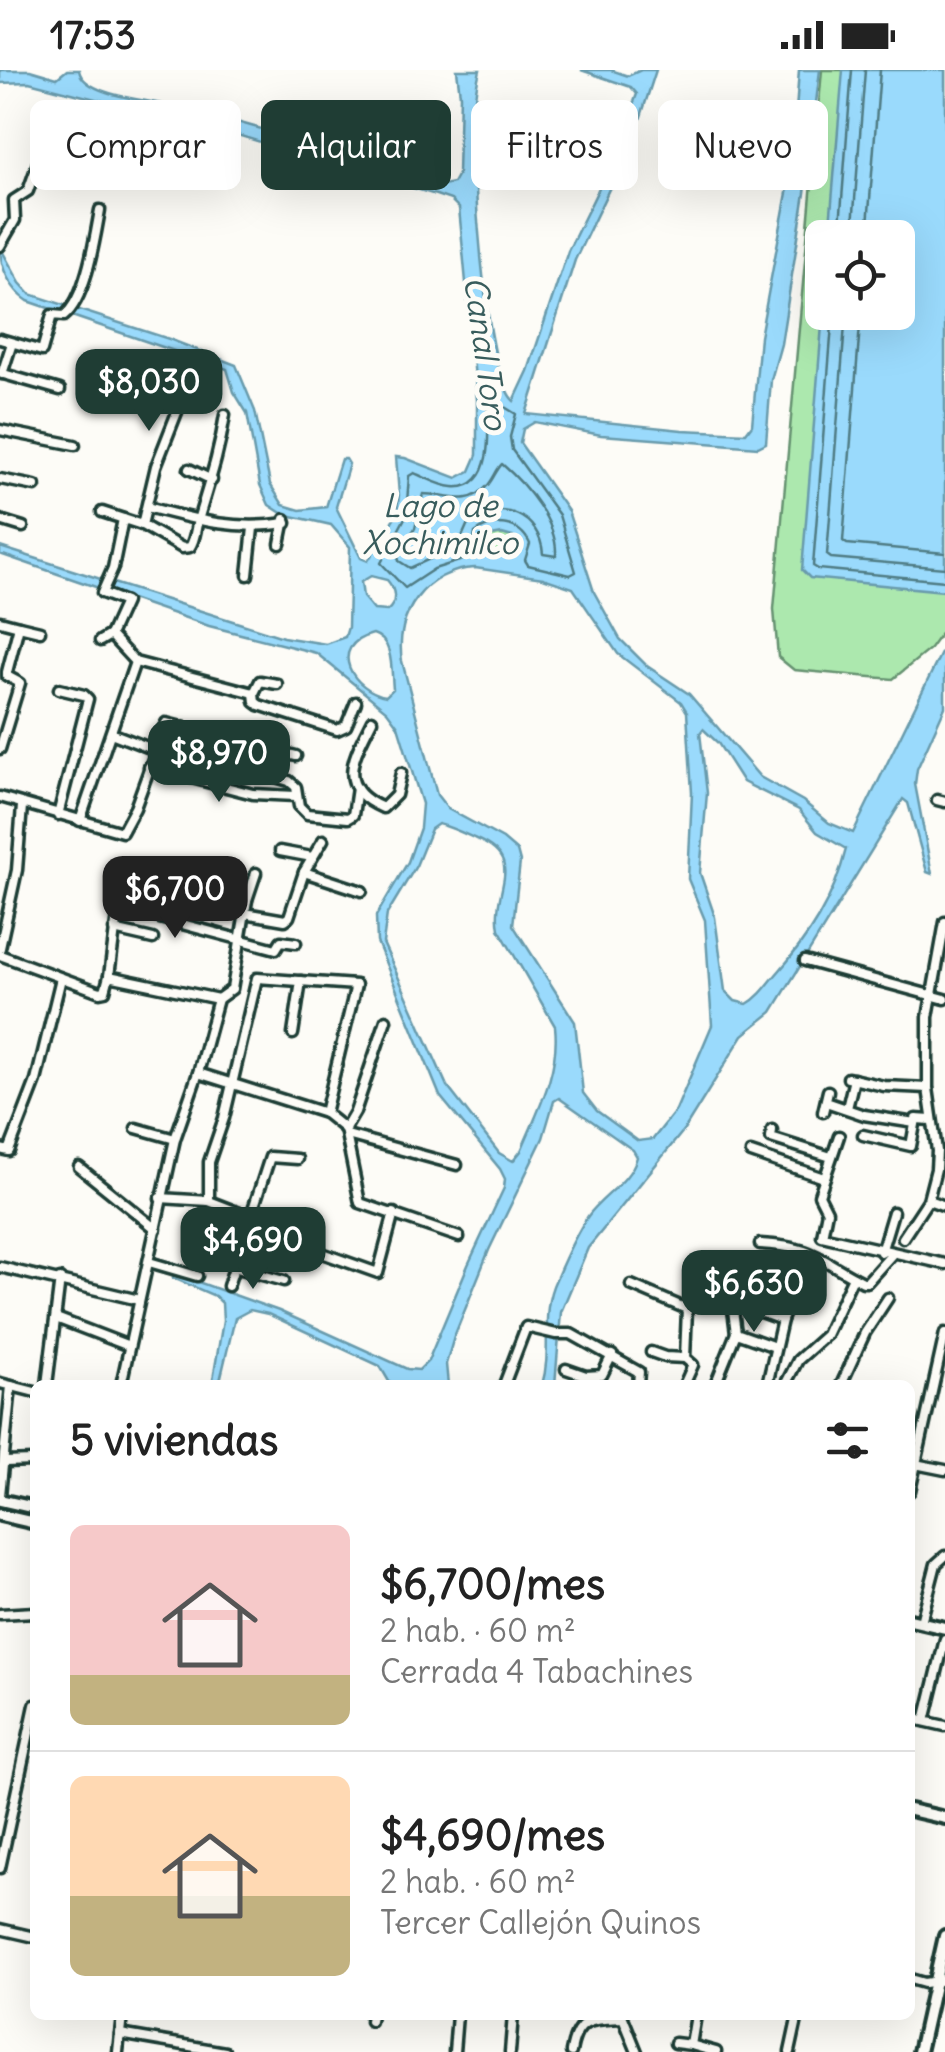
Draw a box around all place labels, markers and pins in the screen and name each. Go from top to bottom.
pin: $8,030 [68,349,230,434]
pin: $8,970 [138,720,300,805]
pin: $6,700 [94,856,256,941]
pin: $4,690 [172,1207,334,1292]
pin: $6,630 [673,1250,835,1335]

